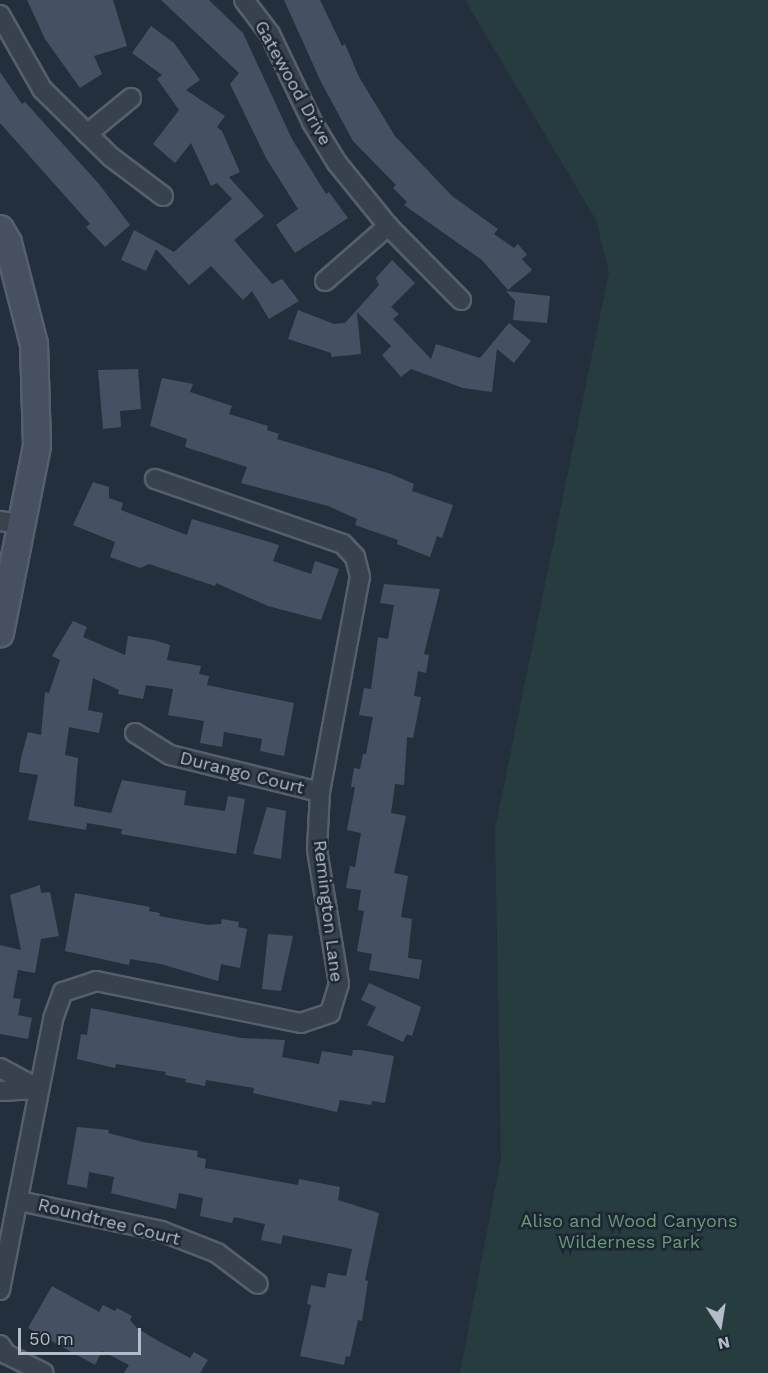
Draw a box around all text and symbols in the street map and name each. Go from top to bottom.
street label: Gatewood Drive [250,17,336,149]
street label: Durango Court [177,747,307,799]
street label: Remington Lane [309,839,347,983]
street label: Roundtree Court [36,1194,182,1250]
park label: Aliso and Wood Canyons Wilderness Park [520,1211,738,1254]
north arrow [690,1295,750,1355]
scale bar [21,1316,144,1354]
text: 50 m [29,1328,74,1349]
text: N [716,1333,732,1354]

